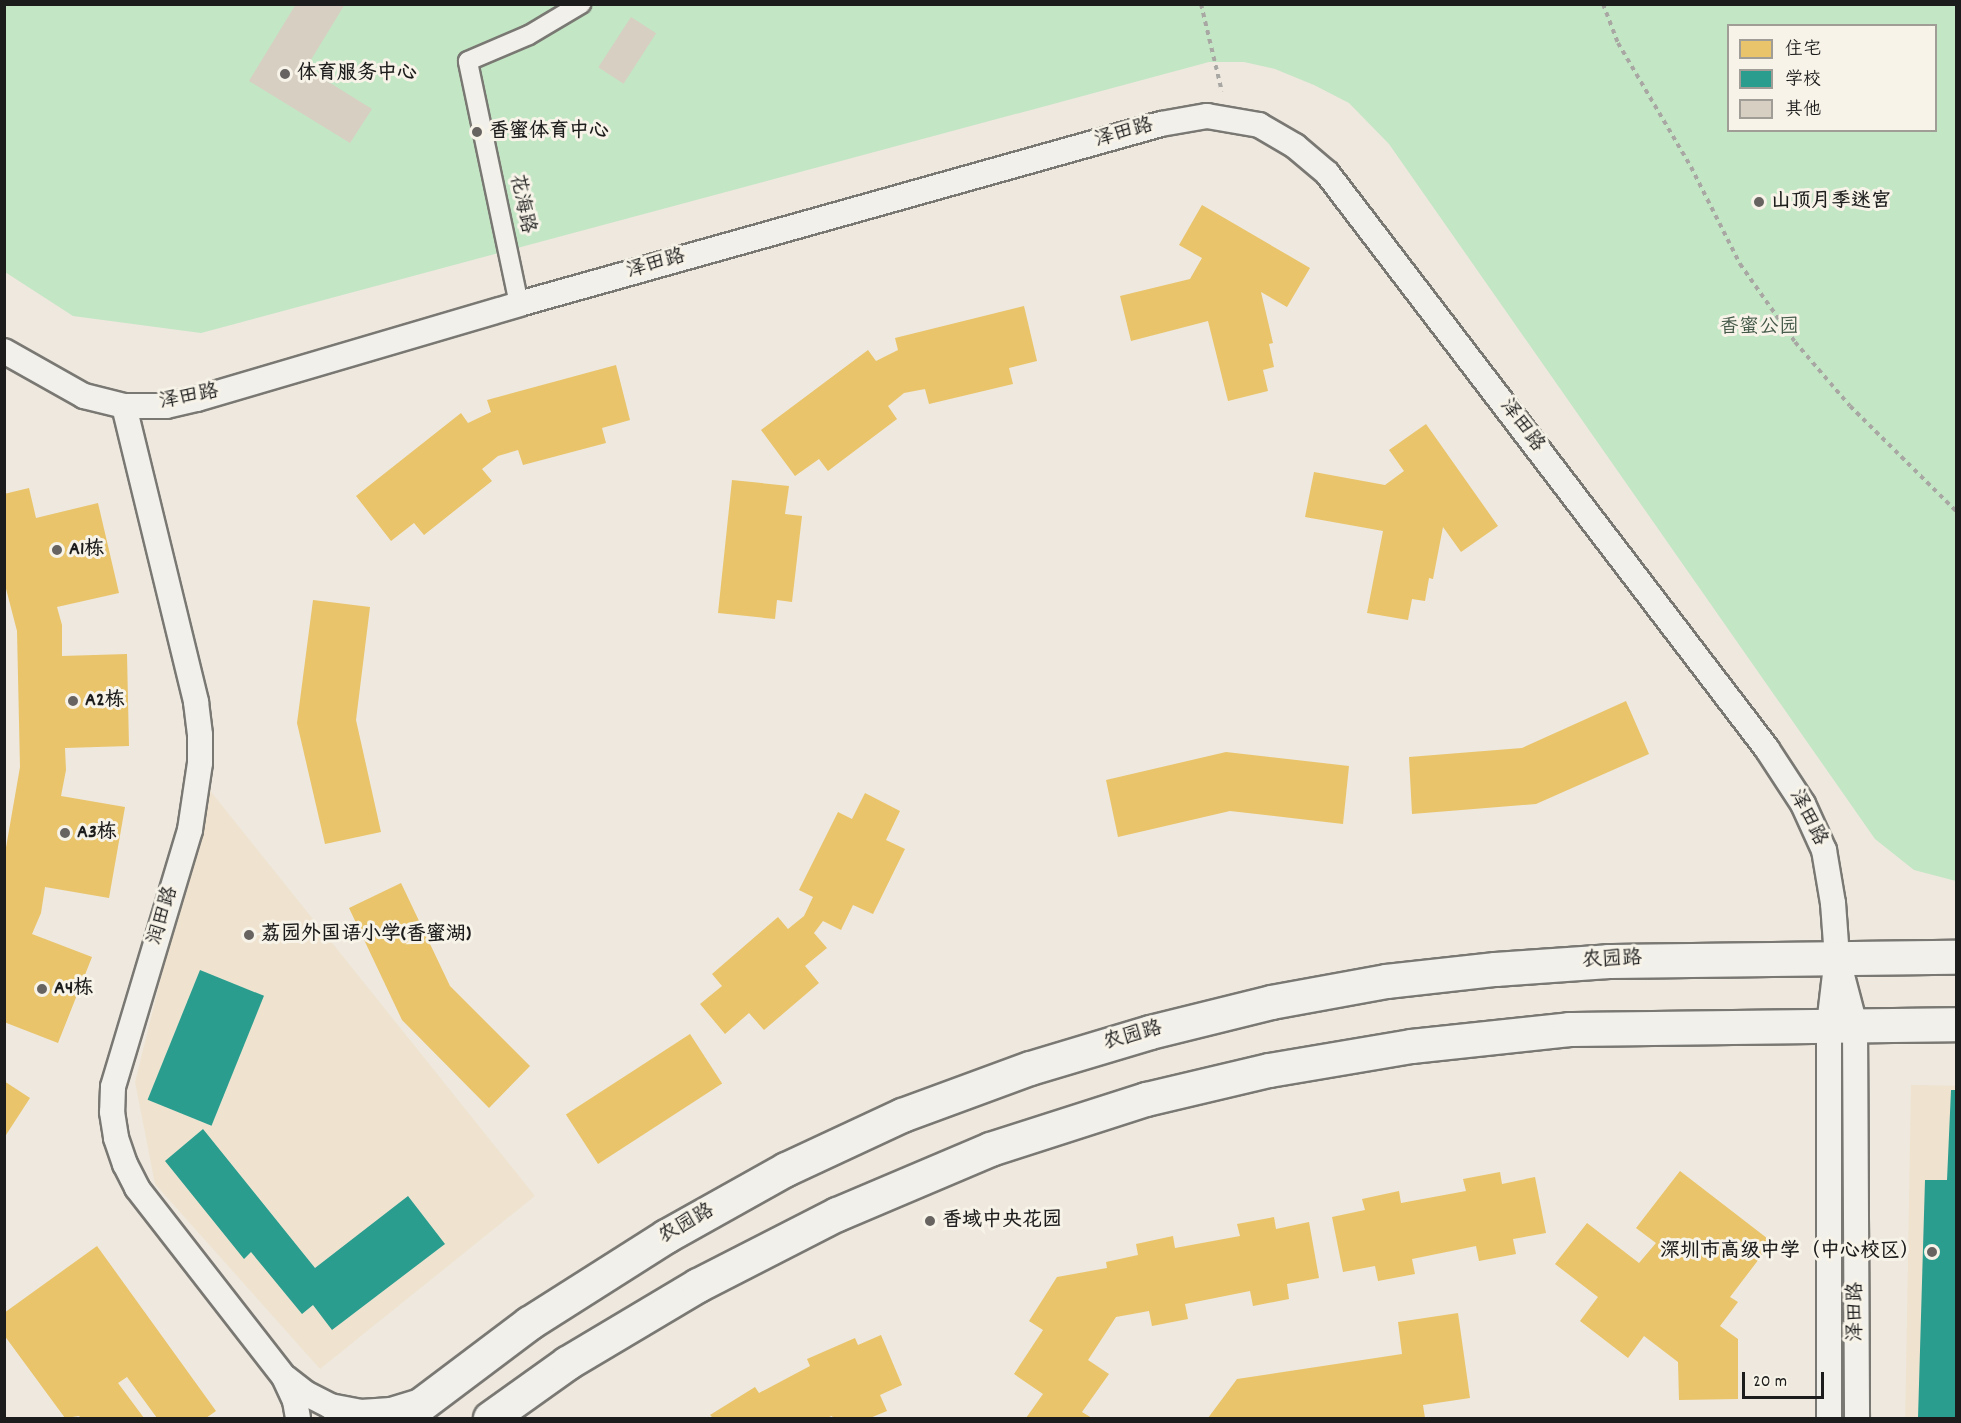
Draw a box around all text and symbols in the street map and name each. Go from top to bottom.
legend [1727,24,1937,132]
text: 住宅 [1785,38,1821,63]
place label: 体育服务中心 [297,62,417,86]
marker: 体育服务中心 [278,67,292,81]
text: 学校 [1785,68,1821,93]
text: 其他 [1785,98,1821,123]
street label: 泽田路 [1092,114,1156,154]
place label: 香蜜体育中心 [489,120,609,144]
marker: 香蜜体育中心 [470,125,484,139]
street label: 花海路 [503,172,539,236]
place label: 山顶月季迷宫 [1771,190,1891,214]
marker: 山顶月季迷宫 [1752,195,1766,209]
street label: 泽田路 [624,245,688,285]
park label: 香蜜公园 [1719,316,1799,340]
street label: 泽田路 [157,380,221,416]
street label: 泽田路 [1493,395,1549,457]
place label: A1栋 [69,538,104,562]
marker: A1栋 [50,543,64,557]
place label: A2栋 [85,689,125,713]
marker: A2栋 [66,694,80,708]
street label: 泽田路 [1783,786,1831,850]
place label: A3栋 [77,821,117,845]
marker: A3栋 [58,826,72,840]
street label: 润田路 [144,884,184,948]
place label: 荔园外国语小学(香蜜湖) [261,923,471,947]
marker: 荔园外国语小学(香蜜湖) [242,928,256,942]
street label: 农园路 [1581,947,1643,975]
place label: A4栋 [54,977,93,1001]
marker: A4栋 [35,982,49,996]
street label: 农园路 [1101,1017,1165,1057]
street label: 农园路 [655,1200,719,1250]
place label: 香域中央花园 [942,1209,1062,1233]
marker: 香域中央花园 [923,1214,937,1228]
place label: 深圳市高级中学（中心校区） [1660,1240,1920,1264]
marker: 深圳市高级中学（中心校区） [1925,1245,1939,1259]
street label: 泽田路 [1845,1282,1869,1342]
scale bar [1745,1360,1828,1398]
text: 20 m [1753,1370,1787,1395]

